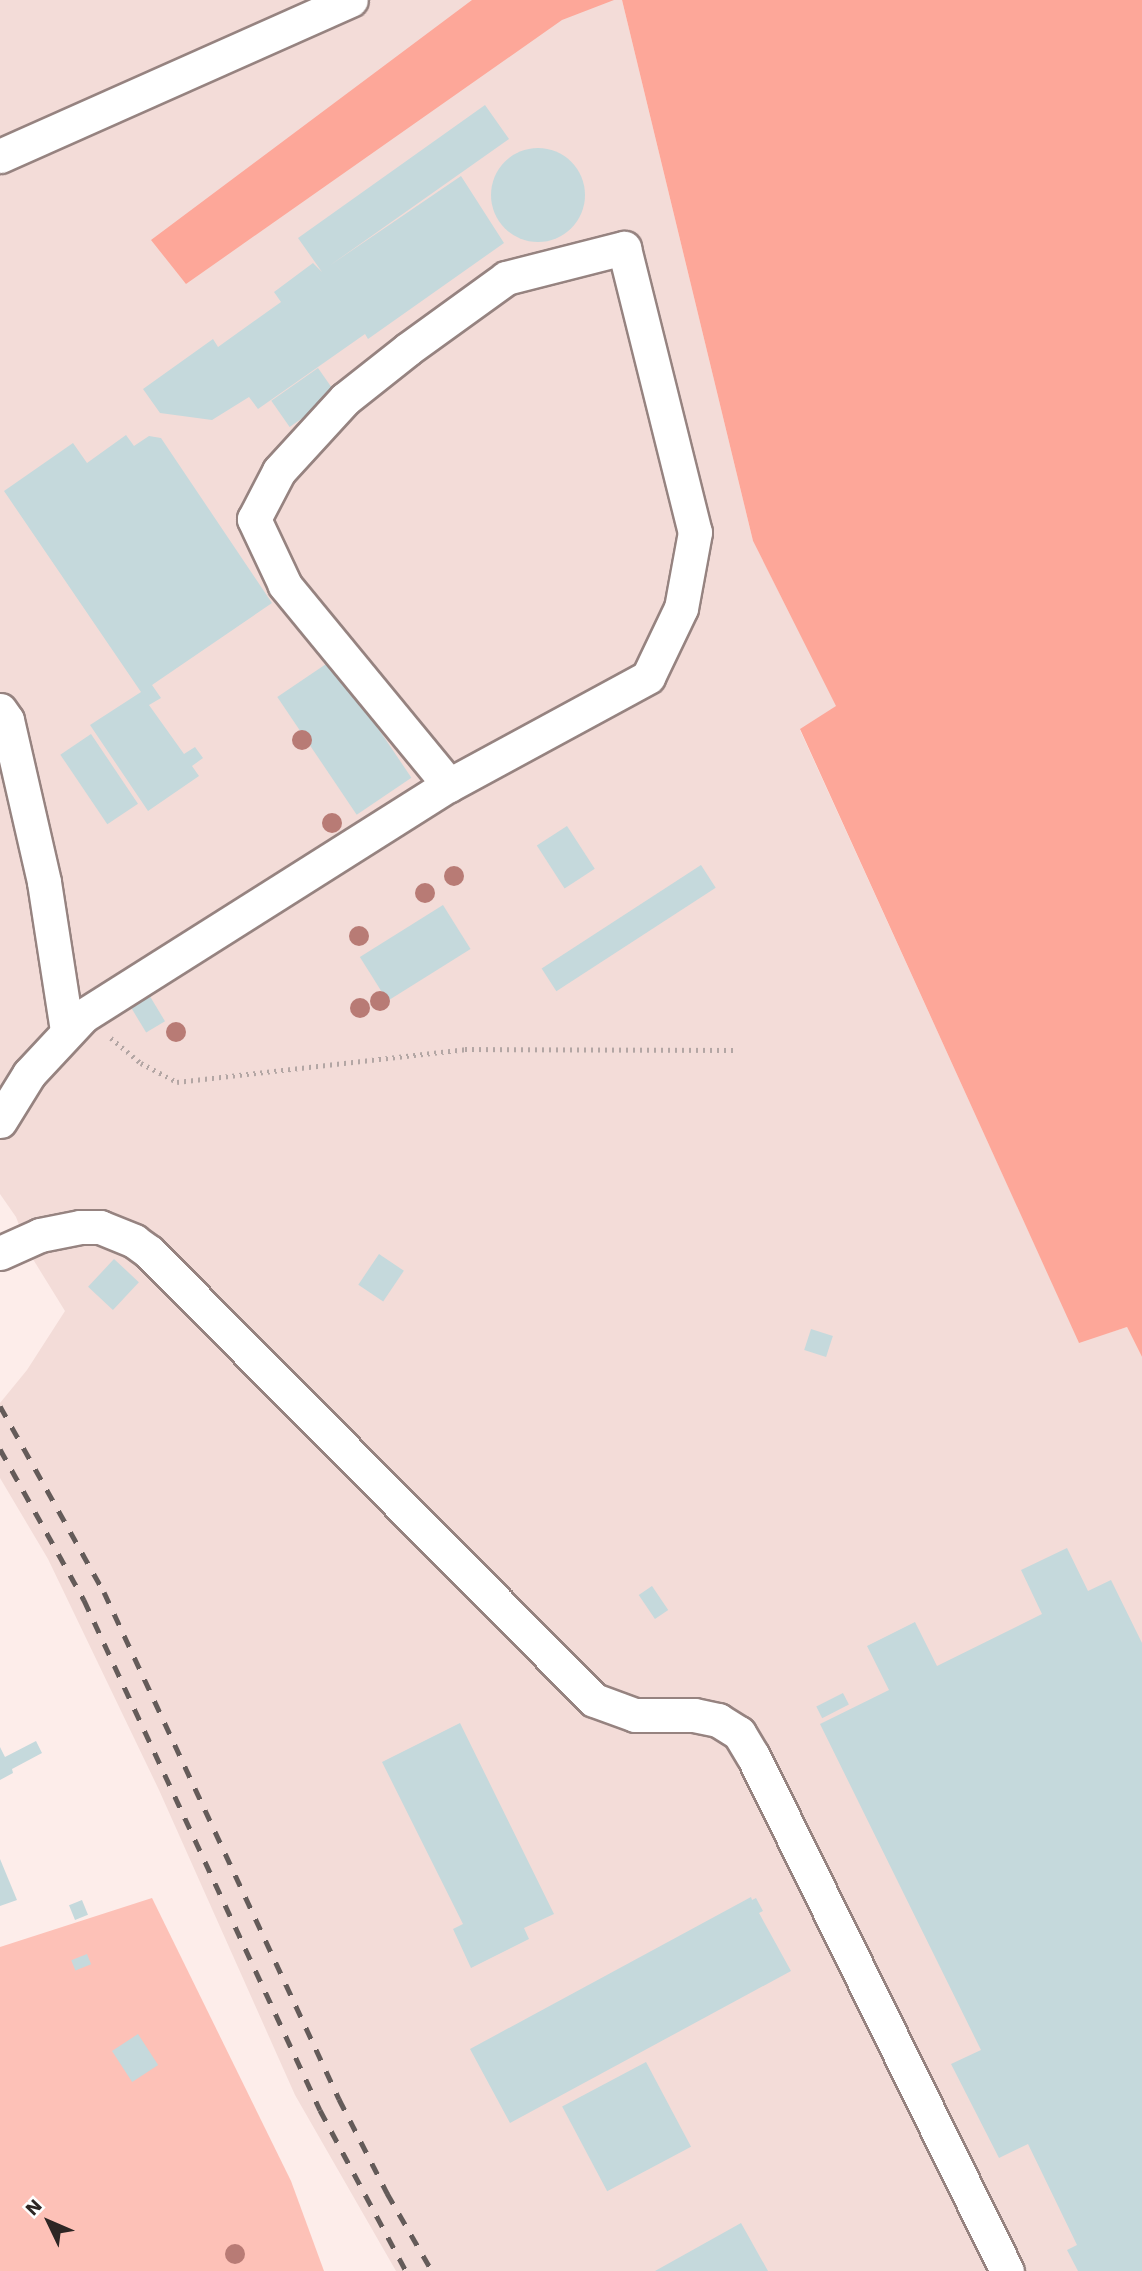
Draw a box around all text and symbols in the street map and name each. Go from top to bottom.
north arrow [14,2187,84,2257]
text: N [20,2194,47,2220]

